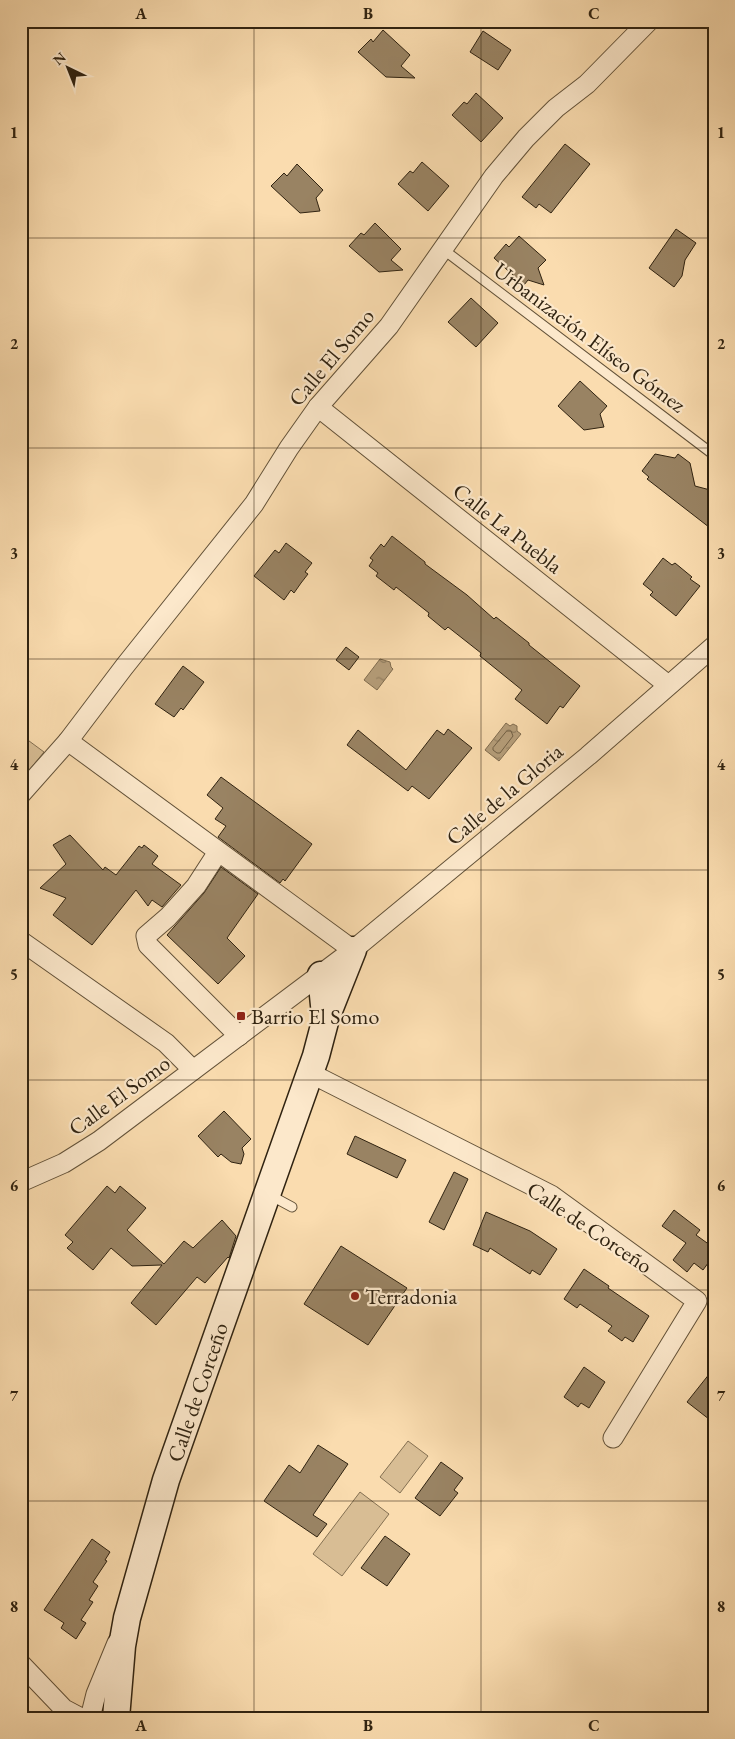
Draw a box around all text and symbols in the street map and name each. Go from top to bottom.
text: A [134,3,147,24]
text: B [363,3,373,24]
text: C [588,3,600,24]
north arrow [42,42,92,92]
text: N [49,48,70,69]
text: 1 [10,122,18,143]
text: 1 [717,122,725,143]
street label: Urbanización Elíseo Gómez [488,256,692,420]
street label: Calle El Somo [282,302,381,412]
text: 2 [10,333,19,354]
text: 2 [717,333,726,354]
street label: Calle La Puebla [447,477,569,580]
text: 3 [10,543,18,564]
text: 3 [717,543,725,564]
street label: Calle de la Gloria [440,737,569,852]
text: 4 [10,754,19,775]
text: 4 [717,754,726,775]
text: 5 [10,964,18,985]
text: 5 [717,964,725,985]
place label: Barrio El Somo [251,1002,379,1031]
marker: Barrio El Somo [235,1010,247,1022]
street label: Calle El Somo [63,1049,176,1142]
text: 6 [10,1175,19,1196]
street label: Calle de Corceño [521,1175,658,1280]
text: 6 [717,1175,726,1196]
place label: Terradonia [365,1282,458,1311]
marker: Terradonia [349,1290,361,1302]
street label: Calle de Corceño [160,1319,235,1466]
text: 7 [10,1385,19,1406]
text: 7 [717,1385,726,1406]
text: 8 [10,1596,18,1617]
text: 8 [717,1596,725,1617]
text: A [134,1715,147,1736]
text: B [363,1715,373,1736]
text: C [588,1715,600,1736]

